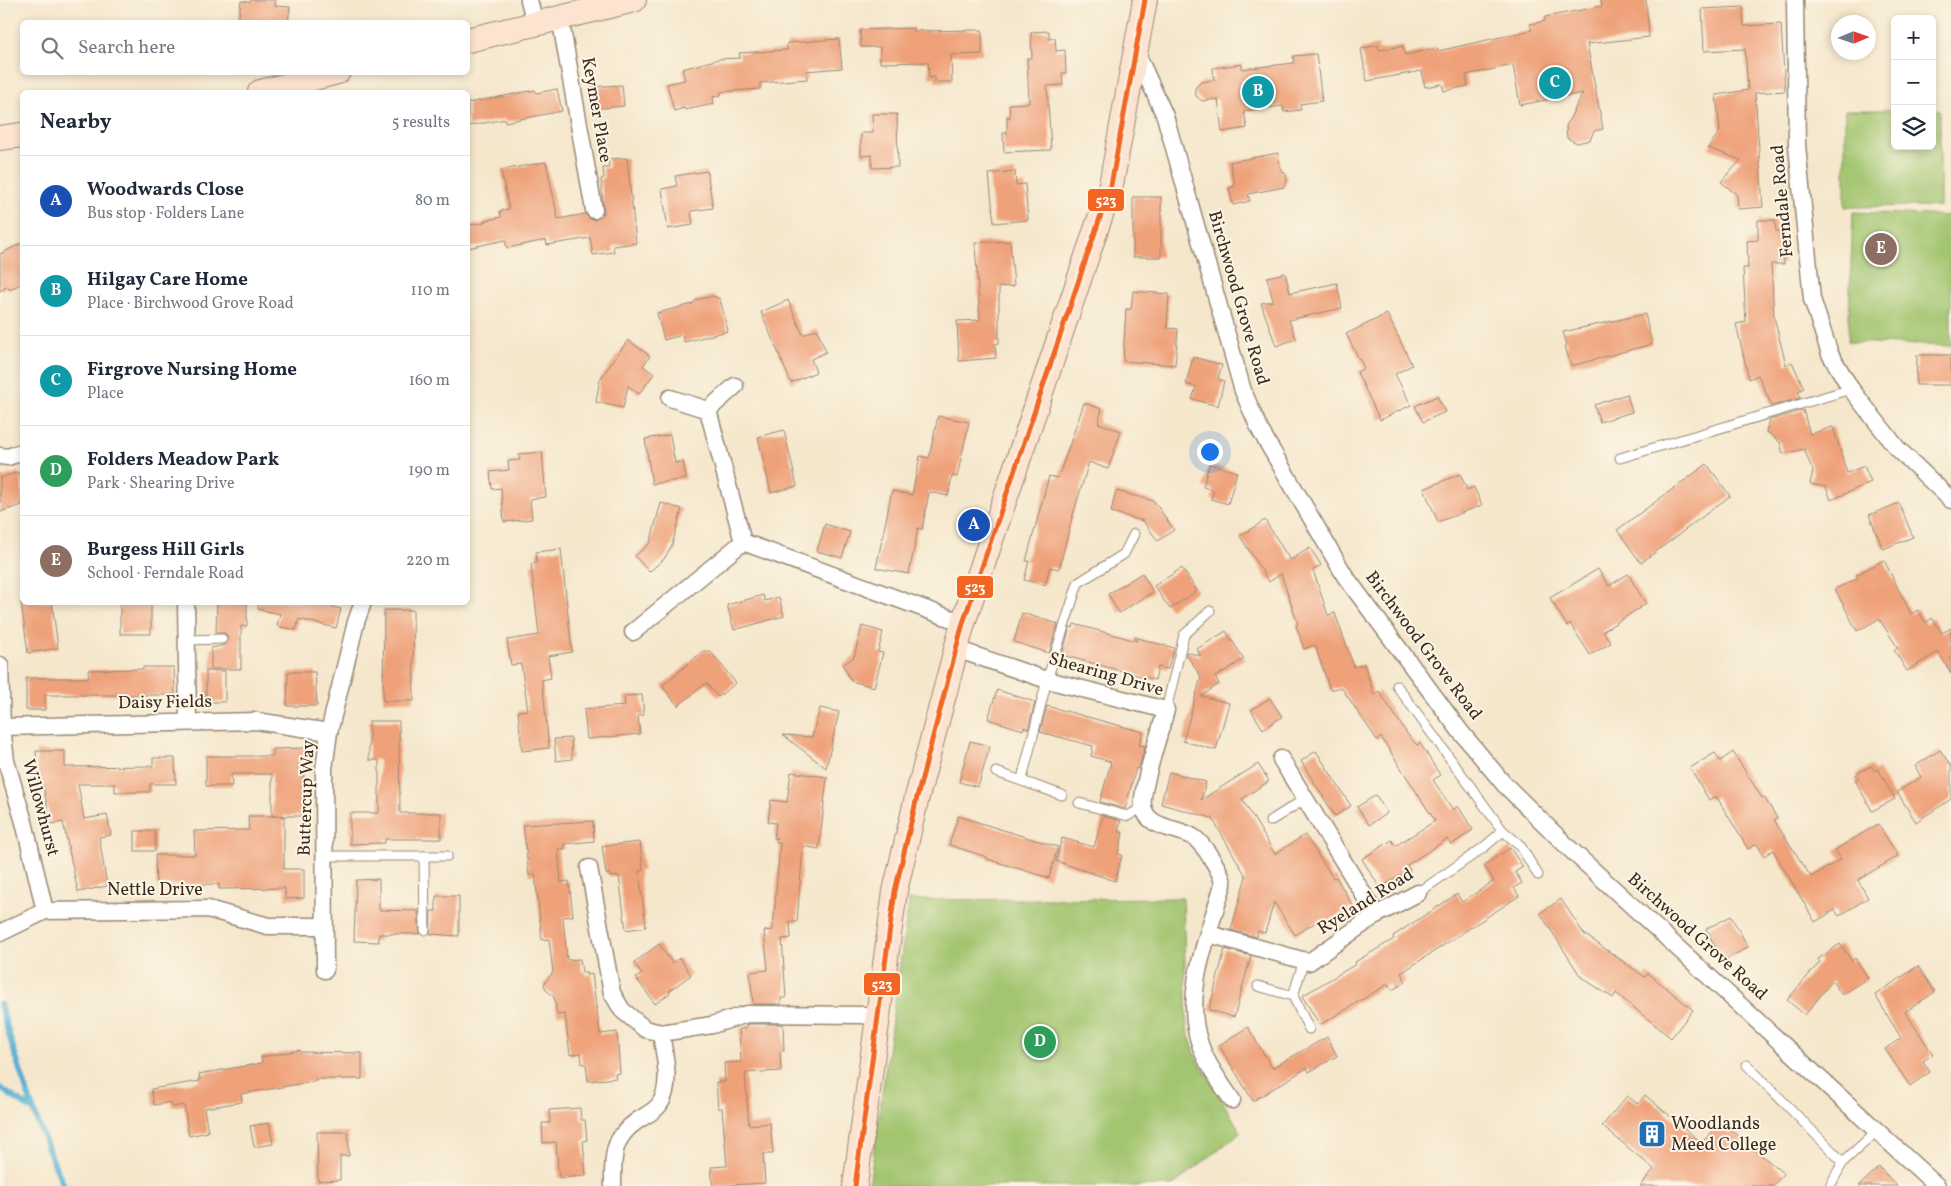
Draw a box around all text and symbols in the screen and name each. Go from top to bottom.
north arrow [1831,15,1876,60]
map controls [1891,15,1936,150]
button: + [1891,15,1936,60]
search box [20,20,470,75]
icon: search [38,34,66,62]
text: Search here [78,35,175,61]
street label: Keymer Place [574,55,618,165]
button: − [1891,60,1936,105]
pin: C [1539,64,1571,102]
pin: B [1242,73,1274,111]
button: layers [1891,105,1936,150]
text: Nearby [40,108,111,137]
text: 5 results [392,112,450,134]
street label: Ferndale Road [1766,143,1800,259]
text: Woodwards Close [87,177,244,203]
line badge: 523 [1087,188,1125,212]
text: A [50,190,62,212]
text: 80 m [415,190,450,212]
text: 523 [1096,192,1116,211]
text: Bus stop · Folders Lane [87,203,244,225]
street label: Birchwood Grove Road [1201,208,1275,388]
pin: E [1865,230,1897,268]
text: Hilgay Care Home [87,267,248,293]
text: B [51,280,61,302]
text: 110 m [411,280,450,302]
text: Place · Birchwood Grove Road [87,293,294,315]
text: Firgrove Nursing Home [87,357,297,383]
text: C [51,370,61,392]
text: 160 m [409,370,450,392]
text: Place [87,383,124,405]
your location [1197,439,1223,465]
text: Folders Meadow Park [87,447,279,473]
text: D [50,460,62,482]
text: 190 m [408,460,450,482]
text: Park · Shearing Drive [87,473,235,495]
pin: A [958,506,990,544]
text: Burgess Hill Girls [87,537,245,563]
text: E [51,550,61,572]
text: 220 m [406,550,450,572]
text: School · Ferndale Road [87,563,244,585]
street label: Birchwood Grove Road [1359,566,1487,726]
line badge: 523 [956,575,994,599]
text: 523 [965,579,985,598]
street label: Shearing Drive [1046,647,1166,703]
street label: Daisy Fields [118,690,212,716]
street label: Buttercup Way [292,739,322,857]
street label: Willowhurst [15,757,65,859]
street label: Ryeland Road [1313,862,1419,942]
street label: Birchwood Grove Road [1622,867,1772,1007]
street label: Nettle Drive [107,878,203,903]
line badge: 523 [863,972,901,996]
text: 523 [872,976,892,995]
pin: D [1024,1023,1056,1061]
place label: Woodlands Meed College [1671,1112,1776,1158]
building icon: Woodlands Meed College [1637,1119,1667,1149]

